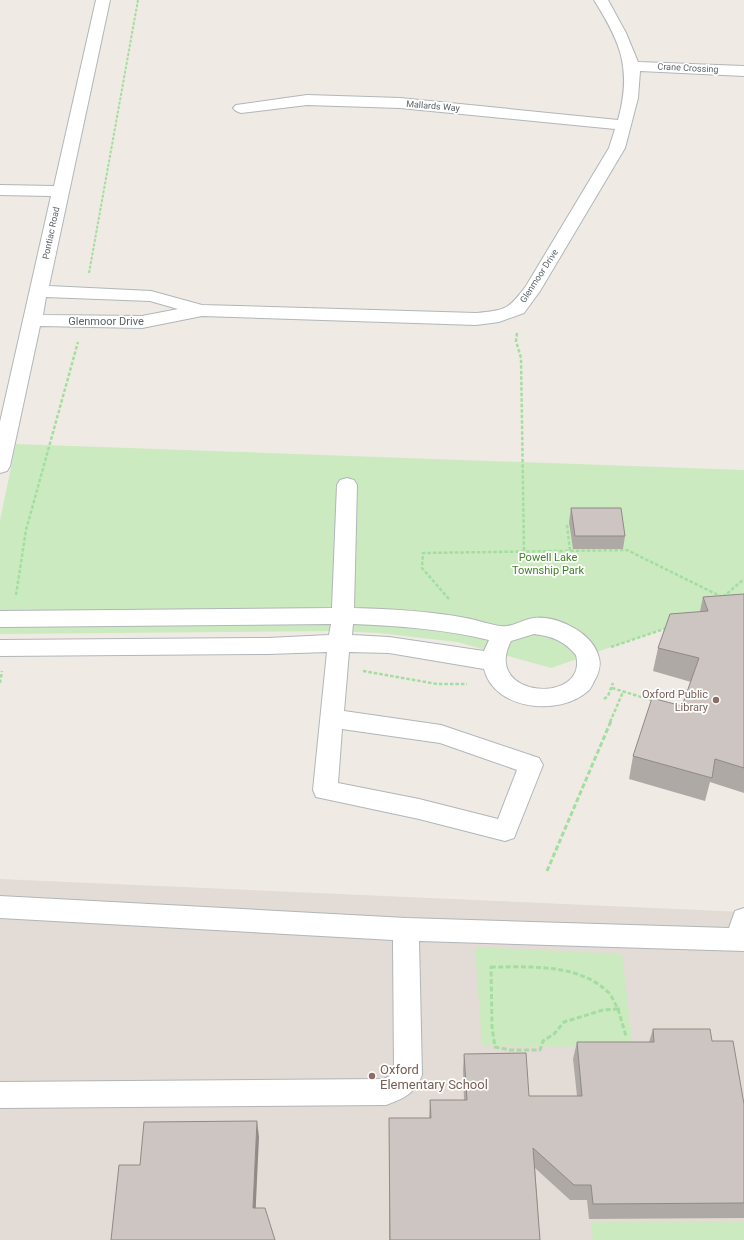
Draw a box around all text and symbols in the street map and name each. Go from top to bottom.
street label: Crane Crossing [657,61,719,75]
street label: Mallards Way [406,99,461,113]
street label: Pontiac Road [41,206,61,260]
street label: Glenmoor Drive [518,247,560,305]
street label: Glenmoor Drive [68,315,144,328]
park label: Powell Lake Township Park [512,551,584,577]
place label: Oxford Public Library [642,688,709,714]
marker: Oxford Public Library [711,695,721,705]
place label: Oxford Elementary School [380,1062,488,1092]
marker: Oxford Elementary School [367,1071,377,1081]

